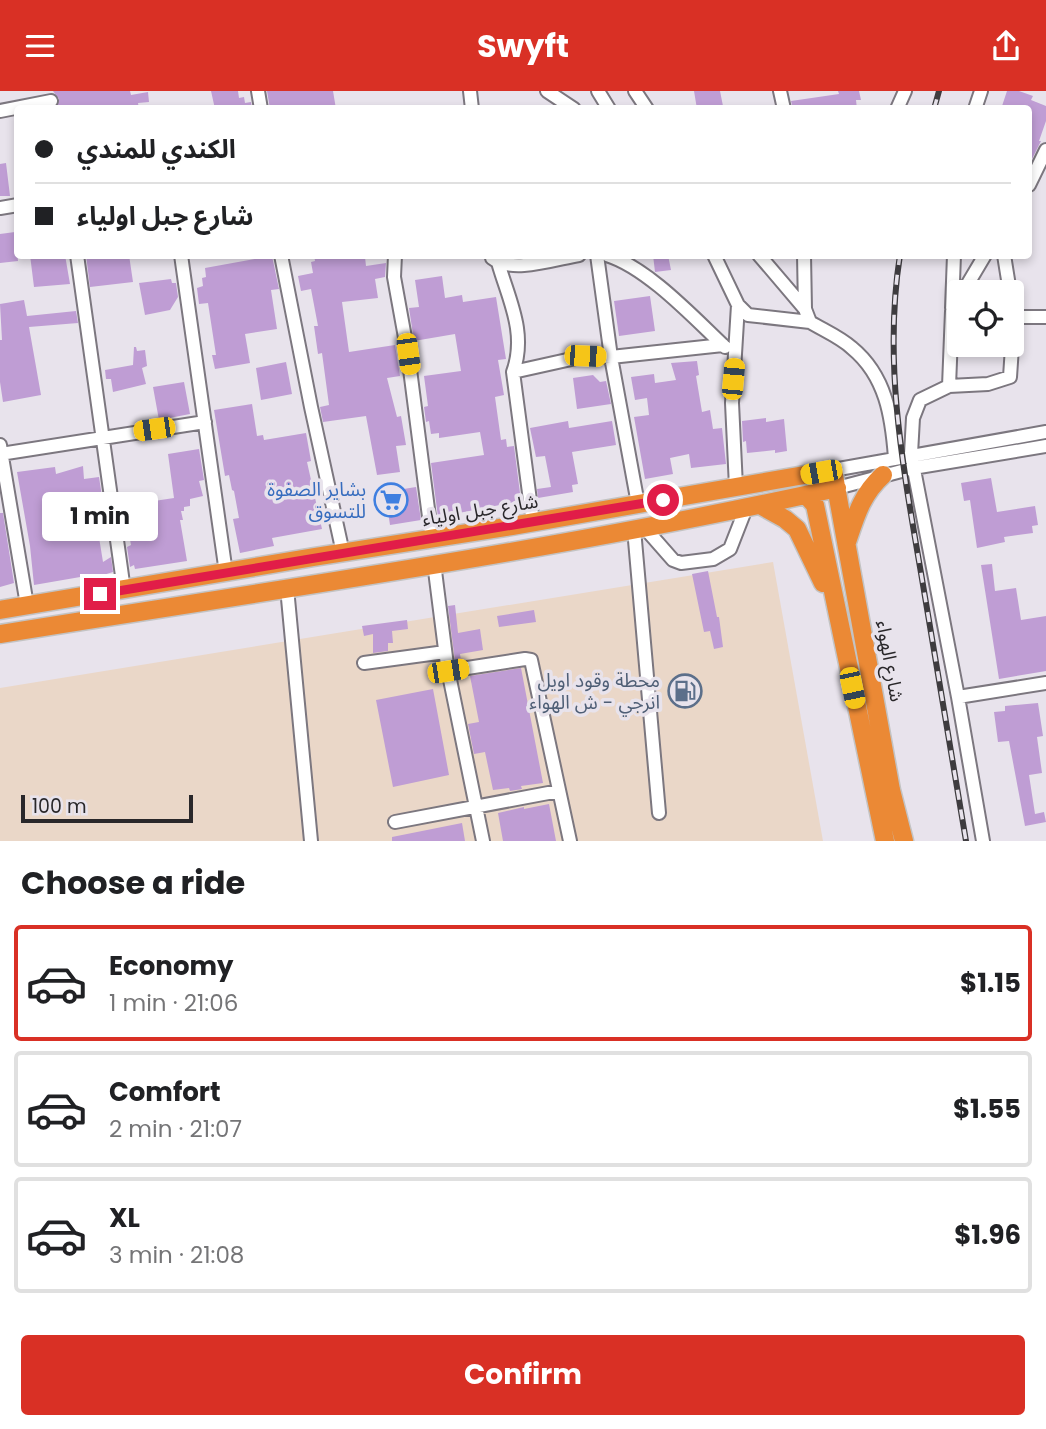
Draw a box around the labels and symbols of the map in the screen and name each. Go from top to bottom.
car [395,332,422,376]
car [564,345,607,367]
car [721,357,746,401]
car [132,416,177,442]
car [799,458,844,486]
place label: بشاير الصفوة للتسوق [267,476,366,525]
supermarket icon: بشاير الصفوة للتسوق [372,481,410,519]
route start [647,484,679,516]
street label: شارع جبل اولياء [420,488,540,532]
callout: 1 min [42,493,158,541]
route end [84,578,116,610]
street label: شارع الهواء [870,618,910,704]
car [426,657,471,685]
car [838,665,867,711]
place label: محطة وقود اويل انرجي - ش الهواء [529,667,660,717]
fuel station icon: محطة وقود اويل انرجي - ش الهواء [666,672,704,710]
scale bar [21,792,192,824]

